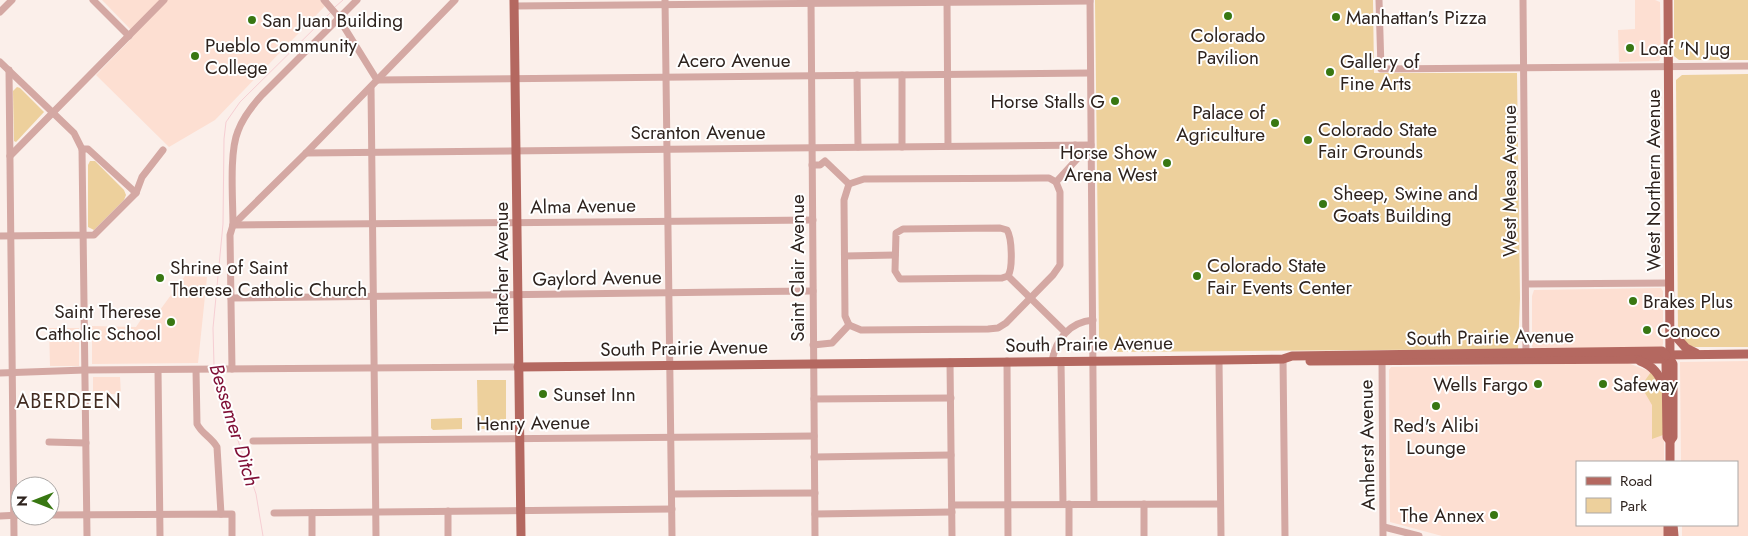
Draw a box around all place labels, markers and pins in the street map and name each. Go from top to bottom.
place label: Manhattan's Pizza [1346,4,1487,31]
place label: San Juan Building [262,7,403,34]
marker: Colorado Pavilion [1222,10,1234,22]
marker: Manhattan's Pizza [1330,11,1342,23]
marker: San Juan Building [246,14,258,26]
place label: Colorado Pavilion [1191,22,1266,71]
place label: Pueblo Community College [205,32,358,81]
place label: Loaf 'N Jug [1640,35,1730,62]
marker: Loaf 'N Jug [1624,42,1636,54]
place label: Gallery of Fine Arts [1340,48,1420,97]
marker: Pueblo Community College [189,50,201,62]
marker: Gallery of Fine Arts [1324,66,1336,78]
place label: Horse Stalls G [990,88,1105,115]
marker: Horse Stalls G [1109,95,1121,107]
place label: Palace of Agriculture [1176,99,1266,148]
place label: Colorado State Fair Grounds [1318,116,1437,165]
marker: Palace of Agriculture [1269,117,1281,129]
marker: Colorado State Fair Grounds [1302,134,1314,146]
place label: Horse Show Arena West [1060,139,1157,188]
marker: Horse Show Arena West [1161,157,1173,169]
place label: Sheep, Swine and Goats Building [1333,180,1478,229]
marker: Sheep, Swine and Goats Building [1317,198,1329,210]
place label: Colorado State Fair Events Center [1207,252,1353,301]
place label: Shrine of Saint Therese Catholic Church [170,254,367,303]
marker: Colorado State Fair Events Center [1191,270,1203,282]
marker: Shrine of Saint Therese Catholic Church [154,272,166,284]
place label: Brakes Plus [1643,288,1733,315]
marker: Brakes Plus [1627,295,1639,307]
place label: Saint Therese Catholic School [35,298,161,347]
marker: Saint Therese Catholic School [165,316,177,328]
place label: Conoco [1657,317,1720,344]
marker: Conoco [1641,324,1653,336]
place label: Wells Fargo [1433,371,1528,398]
place label: Safeway [1613,371,1678,398]
marker: Wells Fargo [1532,378,1544,390]
marker: Safeway [1597,378,1609,390]
place label: Sunset Inn [553,381,636,408]
marker: Sunset Inn [537,388,549,400]
marker: Red's Alibi Lounge [1430,400,1442,412]
place label: Red's Alibi Lounge [1393,412,1479,461]
place label: The Annex [1400,502,1484,529]
marker: The Annex [1488,509,1500,521]

